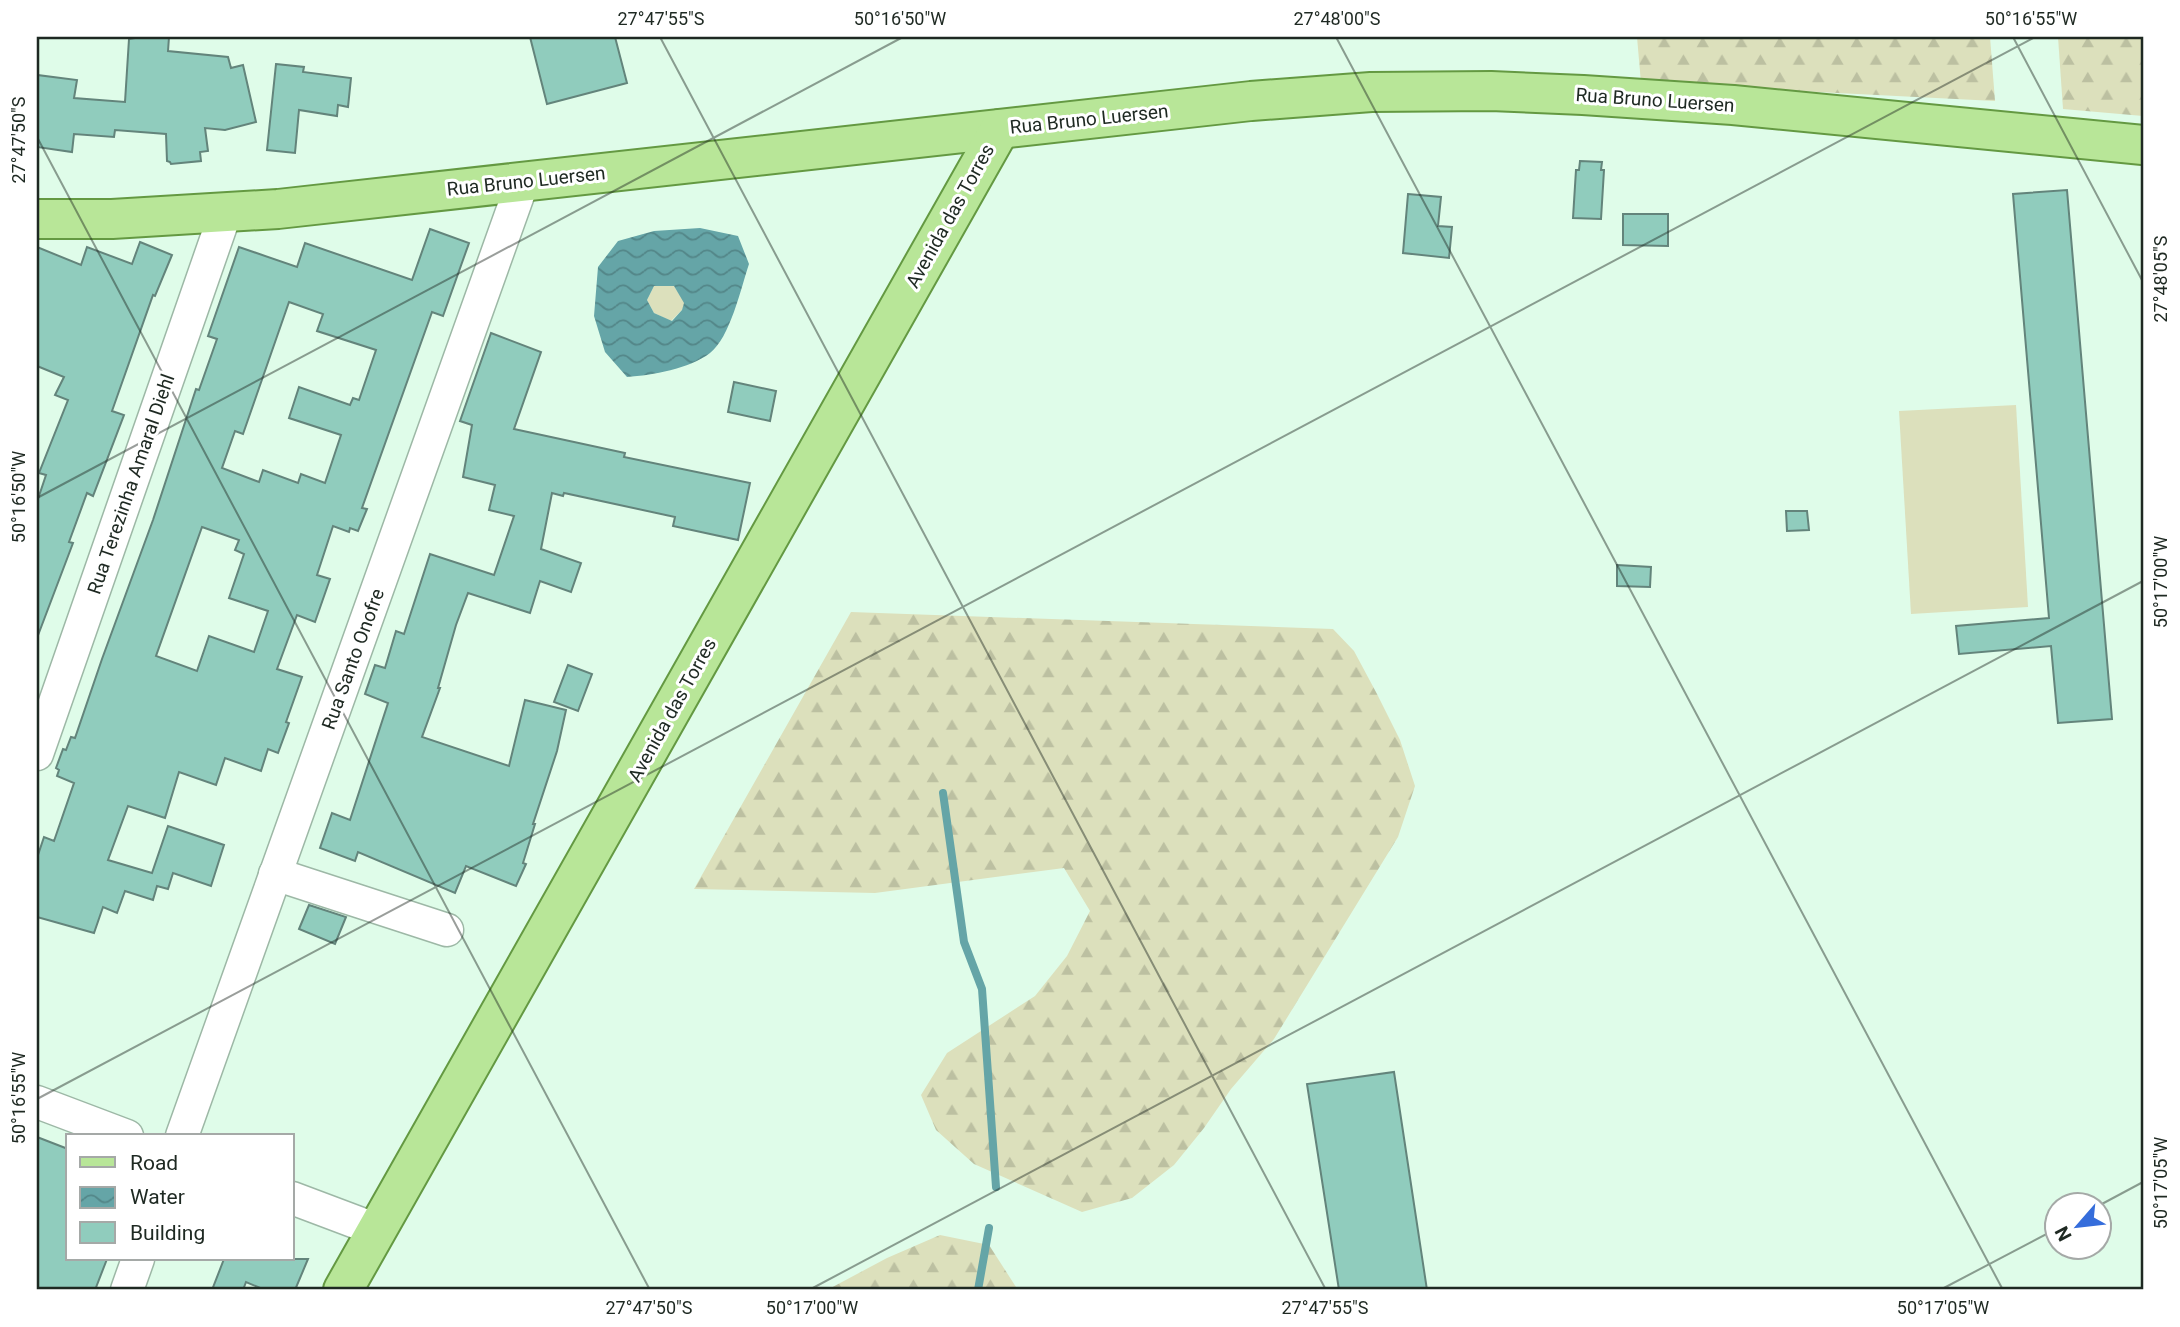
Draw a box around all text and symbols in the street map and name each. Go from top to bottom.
text: 27°47'55"S [617,8,705,29]
text: 50°16'50"W [854,8,946,29]
text: 27°48'00"S [1293,8,1381,29]
text: 50°16'55"W [1985,8,2077,29]
street label: Rua Bruno Luersen [1575,83,1735,117]
text: 27°47'50"S [8,96,29,184]
street label: Rua Bruno Luersen [1009,99,1169,139]
street label: Avenida das Torres [901,140,999,292]
street label: Rua Bruno Luersen [446,161,606,201]
text: 27°48'05"S [2150,235,2171,323]
street label: Rua Terezinha Amaral Diehl [83,371,179,597]
text: 50°16'50"W [8,451,29,543]
text: 50°17'00"W [2150,536,2171,628]
street label: Rua Santo Onofre [317,585,389,733]
street label: Avenida das Torres [623,634,721,786]
text: 50°16'55"W [8,1052,29,1144]
legend [66,1134,294,1260]
text: 50°17'05"W [2150,1137,2171,1229]
text: Road [130,1151,178,1175]
text: Water [130,1185,185,1209]
north arrow [2044,1190,2114,1260]
text: Building [130,1221,205,1245]
text: N [2050,1222,2077,1245]
text: 27°47'50"S [605,1297,693,1318]
text: 50°17'00"W [766,1297,858,1318]
text: 27°47'55"S [1281,1297,1369,1318]
text: 50°17'05"W [1897,1297,1989,1318]

